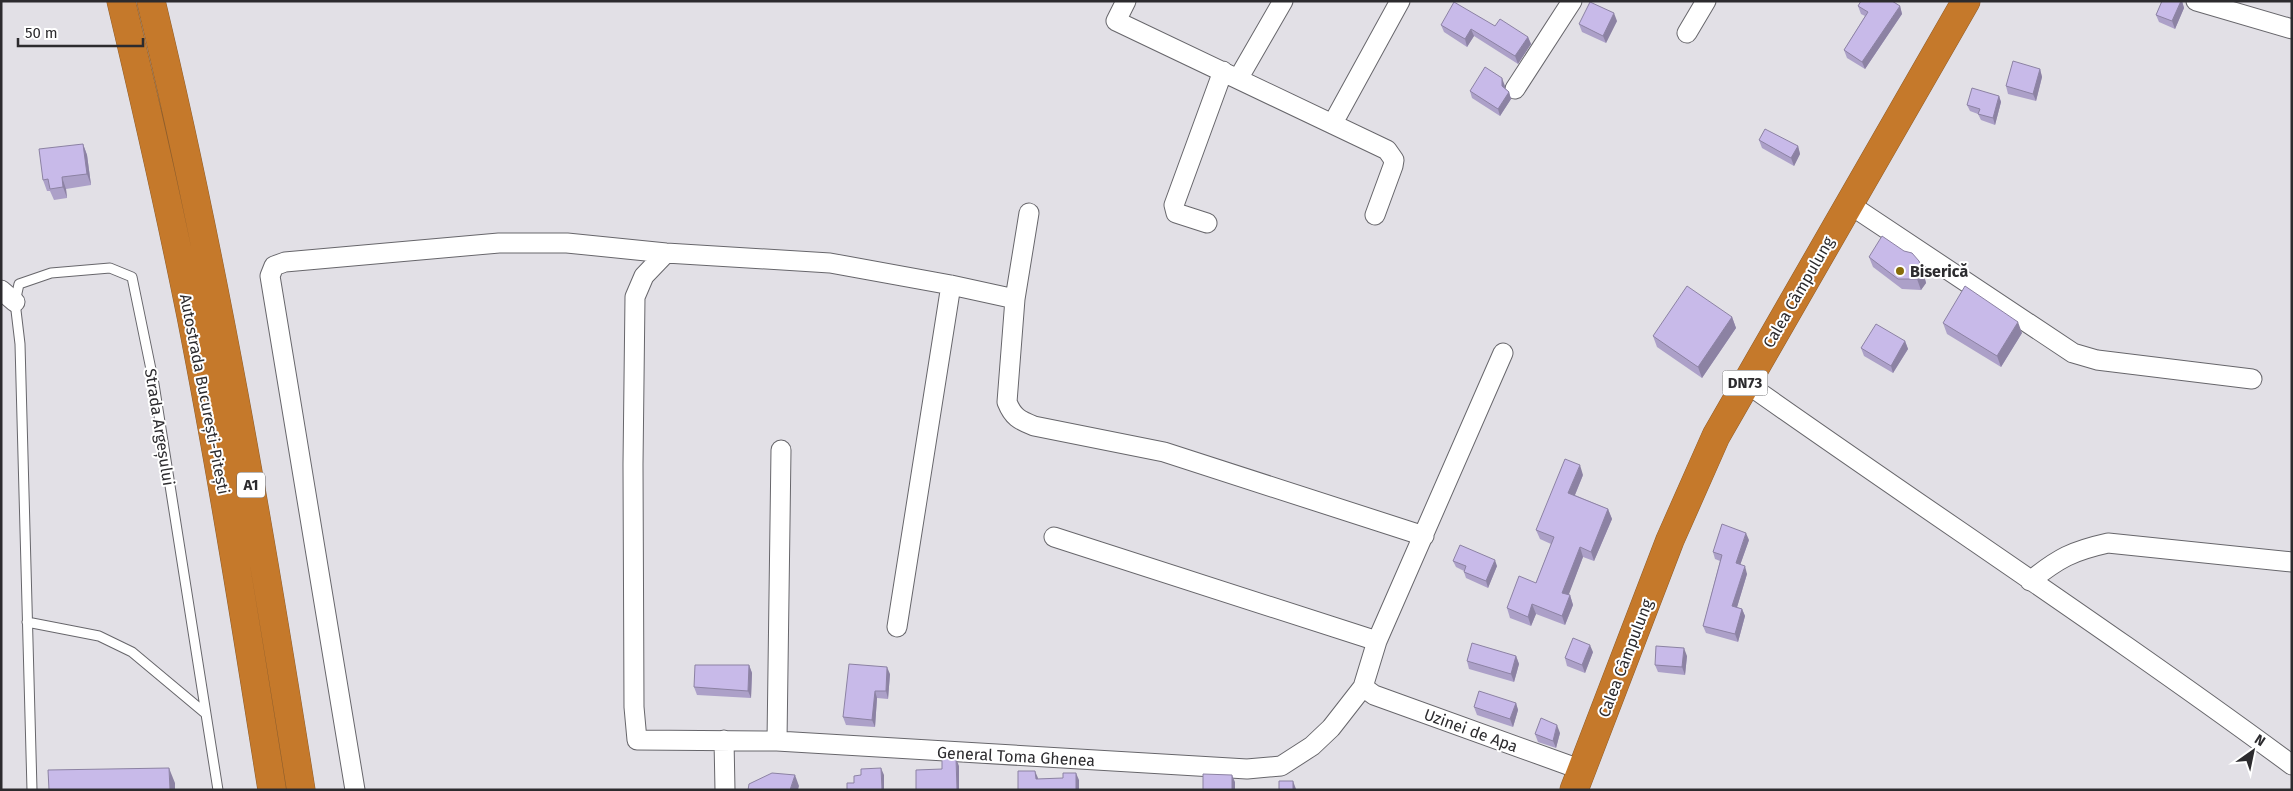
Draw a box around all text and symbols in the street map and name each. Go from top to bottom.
scale bar [18,15,142,47]
text: 50 m [25,24,58,42]
street label: Calea Câmpulung [1759,233,1838,351]
place label: Biserică [1910,262,1968,281]
marker: Biserică [1894,265,1906,277]
street label: Autostrada București-Pitești [175,292,233,496]
street label: Strada Argeșului [140,367,178,487]
road number: DN73 [1722,370,1768,396]
road number: A1 [237,472,265,498]
street label: Calea Câmpulung [1594,596,1657,720]
street label: Uzinei de Apa [1421,705,1520,756]
north arrow [2228,726,2278,776]
text: N [2251,731,2268,750]
street label: General Toma Ghenea [936,743,1095,770]

